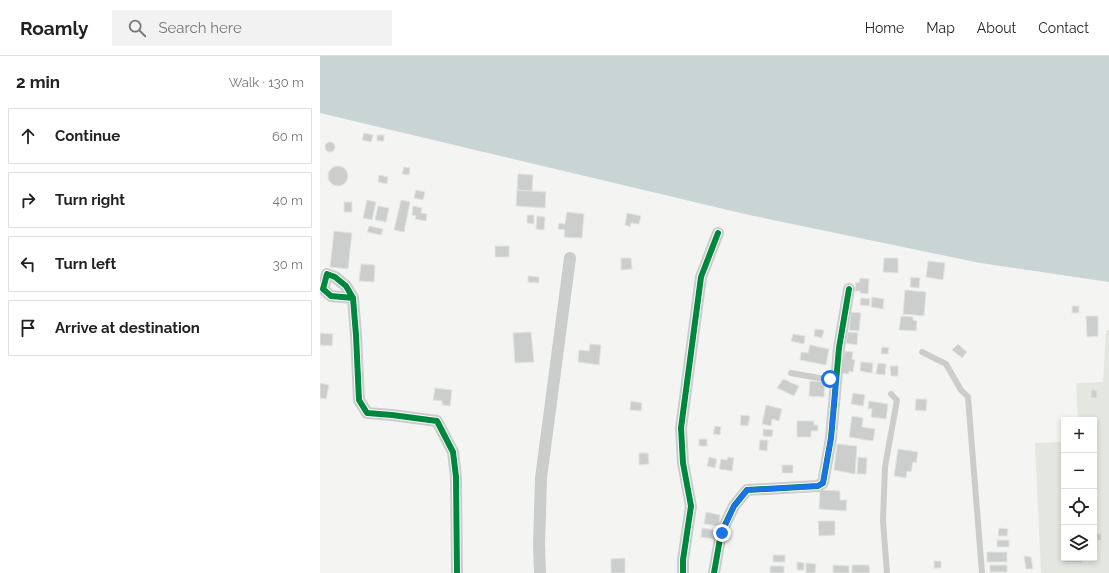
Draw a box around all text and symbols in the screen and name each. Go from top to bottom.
search box [112,10,392,46]
text: Roamly [20,17,88,39]
icon: search [126,17,148,39]
text: Search here [158,19,242,37]
text: Home [865,20,904,36]
text: Map [926,20,955,36]
text: About [977,20,1016,36]
text: Contact [1038,20,1089,36]
text: 2 min [16,72,60,92]
text: Walk · 130 m [229,75,304,90]
icon: ahead [17,125,39,147]
text: Continue [55,127,120,145]
text: 60 m [272,129,303,144]
icon: right [17,189,39,211]
text: Turn right [55,191,125,209]
text: 40 m [273,193,303,208]
icon: left [17,253,39,275]
text: Turn left [55,255,116,273]
text: 30 m [273,257,303,272]
icon: arrive [17,317,39,339]
text: Arrive at destination [55,319,200,337]
route start [821,370,839,388]
map controls [1061,417,1097,561]
button: + [1061,417,1097,453]
button: − [1061,453,1097,489]
button: locate [1061,489,1097,525]
route end [713,524,731,542]
button: layers [1061,525,1097,561]

